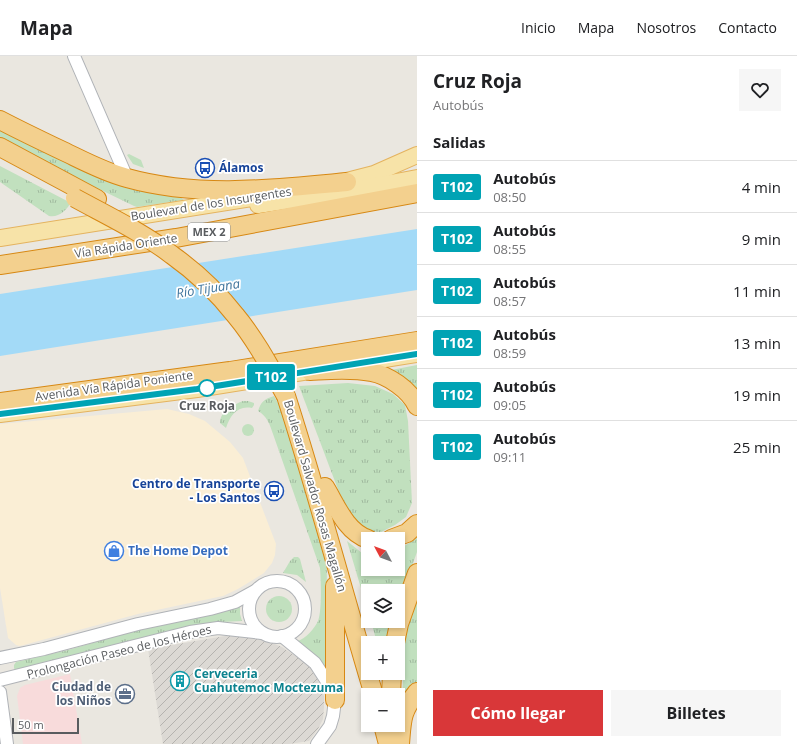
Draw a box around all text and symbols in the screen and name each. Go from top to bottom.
text: Mapa [20,15,73,41]
text: Inicio [521,18,556,37]
text: Mapa [578,18,614,37]
text: Nosotros [636,18,696,37]
text: Contacto [718,18,777,37]
text: Cruz Roja [433,68,522,94]
button: heart [739,69,781,111]
text: Autobús [433,96,484,114]
text: Salidas [433,132,486,152]
bus stop icon: Álamos [194,157,216,179]
place label: Álamos [219,159,263,176]
text: Autobús [493,168,556,188]
text: T102 [441,177,473,196]
text: 4 min [742,177,781,197]
street label: Boulevard de los Insurgentes [129,182,293,225]
text: 08:50 [493,188,526,206]
text: Autobús [493,220,556,240]
road number: MEX 2 [188,223,230,241]
street label: Vía Rápida Oriente [73,229,179,262]
text: T102 [441,229,473,248]
text: 9 min [742,229,781,249]
text: 08:55 [493,240,526,258]
text: Autobús [493,272,556,292]
water label: Río Tijuana [175,274,242,302]
text: T102 [441,281,473,300]
text: 11 min [733,281,781,301]
text: 08:57 [493,292,526,310]
text: Autobús [493,324,556,344]
text: T102 [441,333,473,352]
text: 13 min [733,333,781,353]
text: 08:59 [493,344,526,362]
line badge: T102 [243,364,299,390]
street label: Avenida Vía Rápida Poniente [34,366,194,405]
text: T102 [255,367,287,386]
text: Autobús [493,376,556,396]
marker: Cruz Roja [198,379,216,397]
text: T102 [441,385,473,404]
text: 19 min [733,385,781,405]
text: 09:05 [493,396,526,414]
place label: Cruz Roja [179,397,235,414]
street label: Boulevard Salvador Rosas Magallón [280,398,351,594]
text: Autobús [493,428,556,448]
text: T102 [441,437,473,456]
text: 25 min [733,437,781,457]
text: 09:11 [493,448,526,466]
place label: Centro de Transporte - Los Santos [132,475,260,506]
bus stop icon: Centro de Transporte - Los Santos [263,480,285,502]
north arrow [361,532,405,576]
map controls [361,532,405,732]
shop icon: The Home Depot [103,540,125,562]
place label: The Home Depot [128,542,228,559]
button: layers [361,584,405,628]
street label: Prolongación Paseo de los Héroes [25,620,213,683]
button: + [361,636,405,680]
place label: Cerveceria Cuahutemoc Moctezuma [194,665,343,696]
building icon: Cerveceria Cuahutemoc Moctezuma [169,670,191,692]
place label: Ciudad de los Niños [52,678,111,709]
office icon: Ciudad de los Niños [114,683,136,705]
button: − [361,688,405,732]
button: Cómo llegar [433,690,603,736]
button: Billetes [611,690,781,736]
scale bar [12,716,79,735]
text: 50 m [18,717,44,732]

